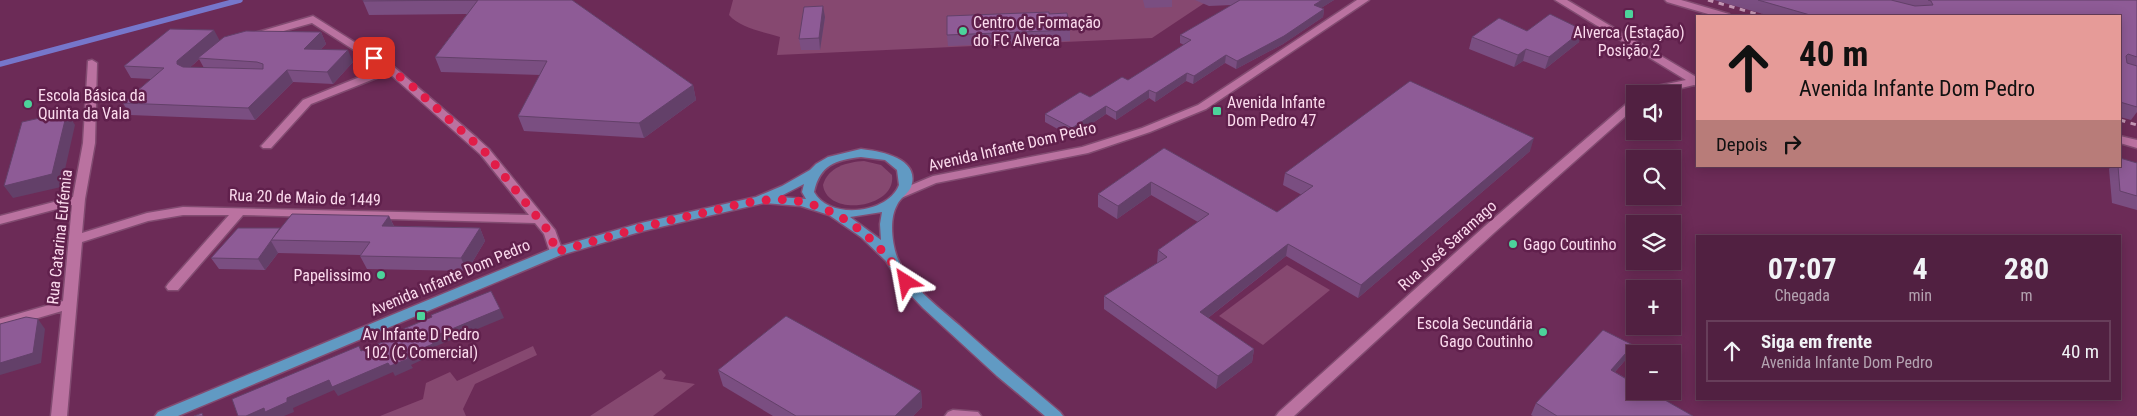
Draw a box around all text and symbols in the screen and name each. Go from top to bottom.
marker: Alverca (Estação) Posição 2 [1623,8,1635,20]
place label: Centro de Formação do FC Alverca [973,13,1101,50]
place label: Alverca (Estação) Posição 2 [1573,23,1685,60]
marker: Centro de Formação do FC Alverca [957,25,969,37]
text: 40 m [1799,34,1868,75]
icon: ahead [1716,35,1781,100]
pin [353,37,395,79]
icon: arrive [360,44,388,72]
text: Avenida Infante Dom Pedro [1799,76,2035,101]
map controls [1626,85,1681,400]
button: sound [1626,85,1681,140]
place label: Escola Básica da Quinta da Vala [38,86,145,123]
place label: Avenida Infante Dom Pedro 47 [1227,93,1325,130]
marker: Escola Básica da Quinta da Vala [22,98,34,110]
marker: Avenida Infante Dom Pedro 47 [1211,105,1223,117]
street label: Avenida Infante Dom Pedro [926,118,1098,175]
icon: right [1778,130,1806,158]
text: Depois [1716,133,1768,156]
button: search [1626,150,1681,205]
street label: Rua Catarina Eufémia [43,169,76,305]
street label: Rua 20 de Maio de 1449 [229,185,381,210]
street label: Rua José Saramago [1394,196,1500,294]
button: layers [1626,215,1681,270]
street label: Avenida Infante Dom Pedro [367,235,533,320]
place label: Gago Coutinho [1523,235,1616,254]
marker: Gago Coutinho [1507,238,1519,250]
text: 07:07 [1768,251,1837,286]
text: 4 [1913,251,1928,286]
text: 280 [2004,251,2049,286]
position arrow [879,255,931,307]
place label: Papelissimo [293,266,371,285]
marker: Papelissimo [375,269,387,281]
button: + [1626,280,1681,335]
text: Chegada [1775,286,1830,305]
text: min [1908,286,1932,305]
text: m [2020,286,2032,305]
marker: Av Infante D Pedro 102 (C Comercial) [415,310,427,322]
place label: Escola Secundária Gago Coutinho [1417,314,1533,351]
place label: Av Infante D Pedro 102 (C Comercial) [362,325,480,362]
marker: Escola Secundária Gago Coutinho [1537,326,1549,338]
text: Siga em frente [1761,330,1872,353]
icon: ahead [1718,337,1746,365]
text: 40 m [2062,340,2099,363]
button: − [1626,345,1681,400]
text: Avenida Infante Dom Pedro [1761,353,1933,372]

